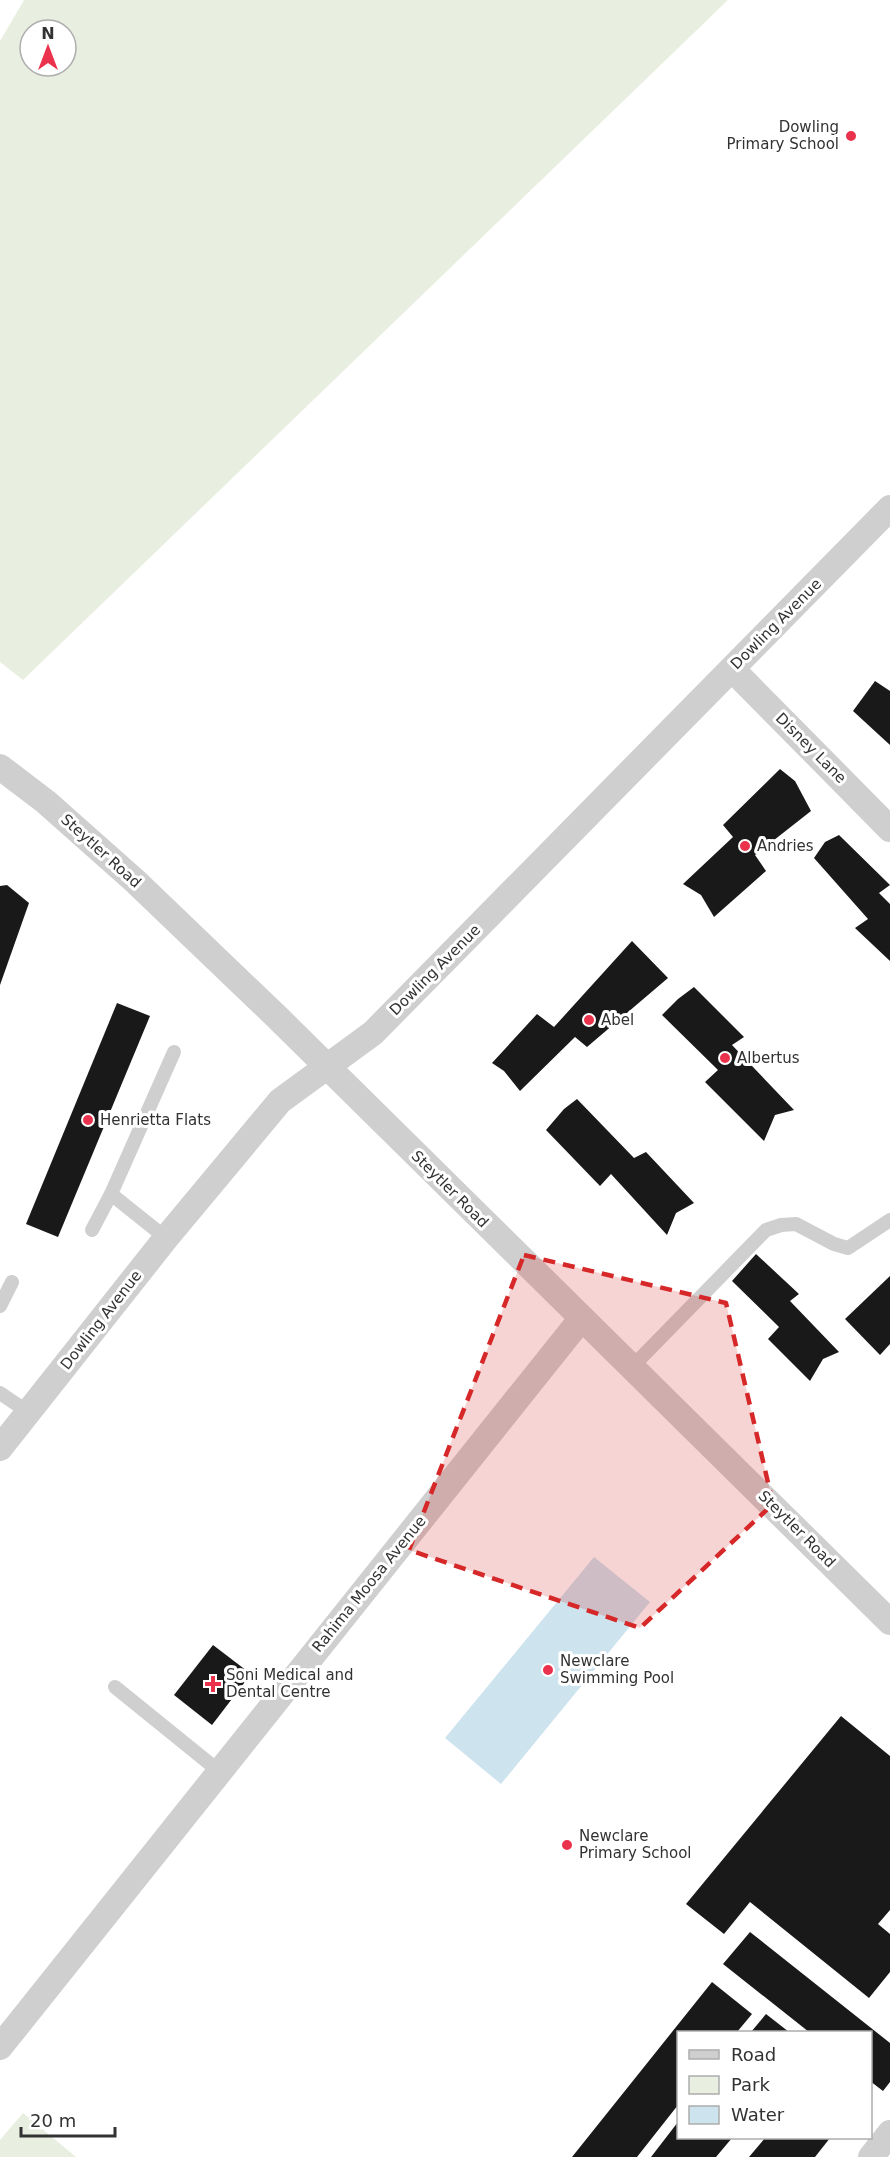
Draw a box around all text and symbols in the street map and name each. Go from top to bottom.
north arrow [18,18,78,78]
text: N [41,24,55,43]
place label: Dowling Primary School [726,118,839,153]
marker: Dowling Primary School [844,129,858,143]
street label: Dowling Avenue [727,575,825,673]
street label: Disney Lane [772,709,850,787]
street label: Steytler Road [57,810,145,892]
place label: Andries [757,837,814,855]
marker: Andries [738,839,752,853]
street label: Dowling Avenue [386,921,484,1019]
place label: Abel [601,1011,634,1029]
marker: Abel [582,1013,596,1027]
place label: Albertus [737,1049,800,1067]
marker: Albertus [718,1051,732,1065]
place label: Henrietta Flats [100,1111,211,1129]
marker: Henrietta Flats [81,1113,95,1127]
street label: Steytler Road [408,1147,492,1231]
street label: Dowling Avenue [57,1267,145,1373]
street label: Steytler Road [755,1487,839,1571]
street label: Rahima Moosa Avenue [308,1512,430,1656]
place label: Newclare Swimming Pool [560,1652,674,1687]
marker: Newclare Swimming Pool [541,1663,555,1677]
place label: Soni Medical and Dental Centre [226,1666,354,1701]
marker: Soni Medical and Dental Centre [204,1675,222,1693]
place label: Newclare Primary School [579,1827,692,1862]
marker: Newclare Primary School [560,1838,574,1852]
legend [677,2031,872,2139]
text: Road [731,2044,776,2065]
text: Park [731,2074,770,2095]
scale bar [21,2100,116,2138]
text: Water [731,2104,785,2125]
text: 20 m [30,2110,76,2131]

